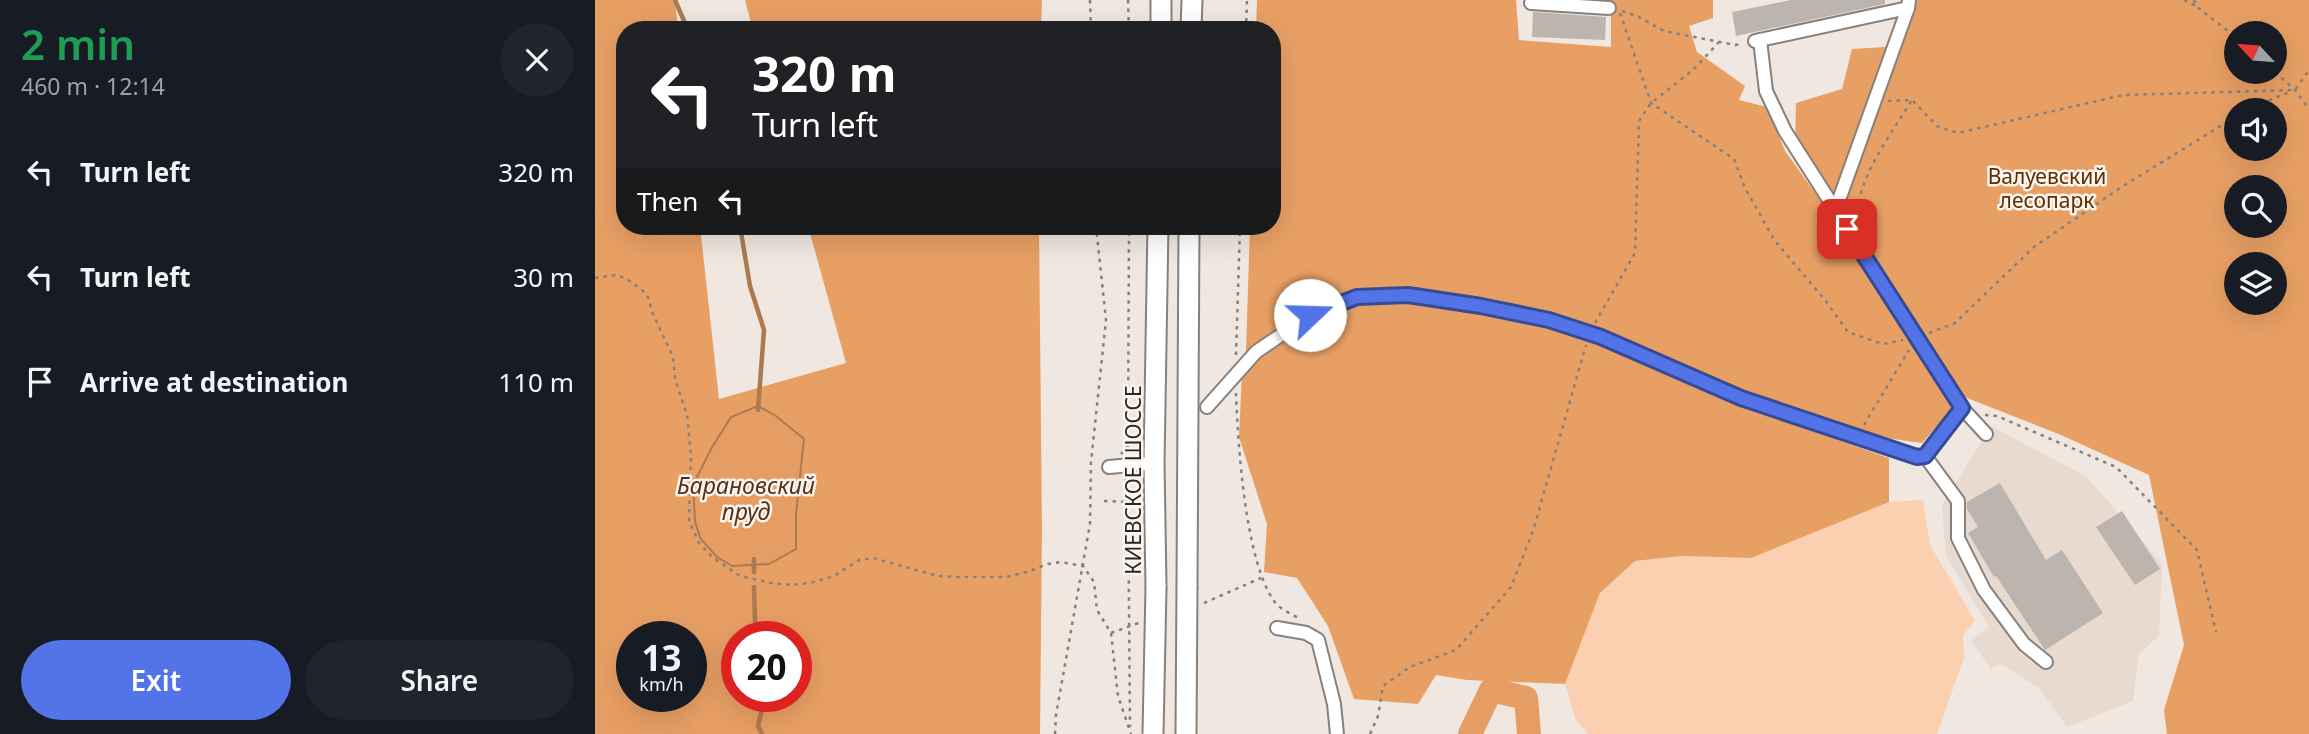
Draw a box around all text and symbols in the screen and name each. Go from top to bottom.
text: 2 min [21,15,135,72]
north arrow [2224,21,2287,84]
map controls [2224,21,2287,315]
button: close [500,23,574,97]
text: 320 m [752,40,897,106]
icon: left [637,49,728,140]
text: 460 m · 12:14 [21,70,165,102]
button: sound [2224,98,2287,161]
text: Turn left [752,103,878,146]
icon: left [21,153,59,191]
text: Turn left [80,154,191,190]
text: 320 m [498,154,574,190]
park label: Валуевский лесопарк [1988,162,2106,214]
button: search [2224,175,2287,238]
icon: left [712,182,750,220]
text: Then [637,183,698,219]
pin [1817,199,1877,259]
icon: arrive [1828,210,1866,248]
button: layers [2224,252,2287,315]
icon: left [21,258,59,296]
text: Turn left [80,259,191,295]
text: 30 m [513,259,574,295]
position arrow [1273,278,1347,352]
icon: arrive [21,363,59,401]
text: Arrive at destination [80,364,349,400]
text: 110 m [498,364,574,400]
street label: КИЕВСКОЕ ШОССЕ [1119,385,1147,575]
water label: Барановский пруд [677,469,815,527]
speed limit sign: 20 [721,621,812,712]
text: 13 [641,634,682,681]
button: Exit [21,640,291,720]
button: Share [305,640,574,720]
text: km/h [639,672,684,696]

